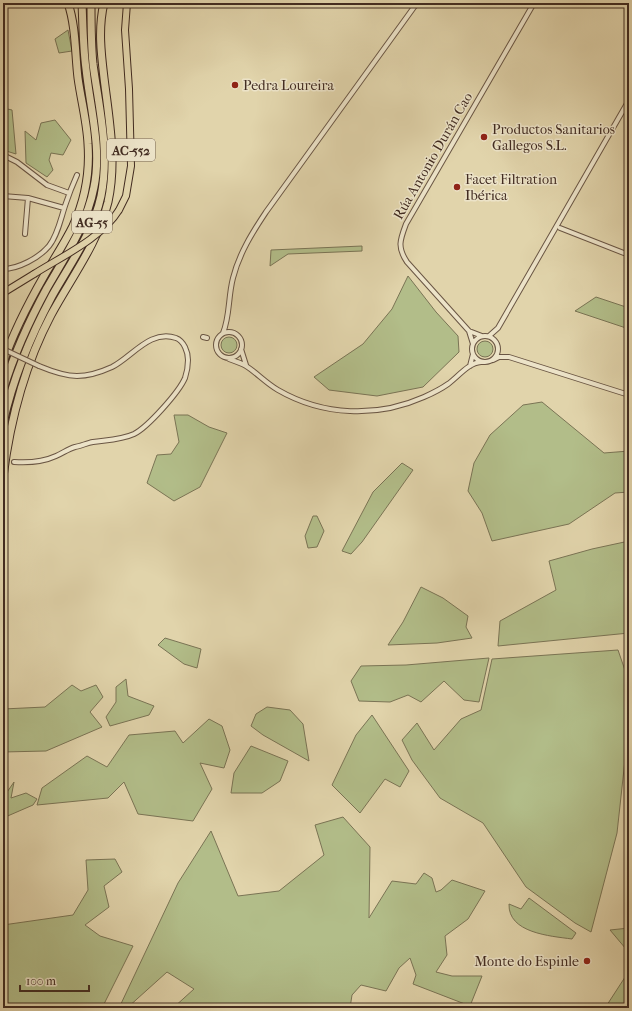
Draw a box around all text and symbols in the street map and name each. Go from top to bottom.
place label: Pedra Loureira [243,77,334,94]
marker: Pedra Loureira [230,80,240,90]
street label: Rúa Antonio Durán Cao [390,89,476,223]
place label: Productos Sanitarios Gallegos S.L. [492,121,615,154]
marker: Productos Sanitarios Gallegos S.L. [479,132,489,142]
road number: AC-552 [107,139,155,161]
place label: Facet Filtration Ibérica [465,171,557,204]
marker: Facet Filtration Ibérica [452,182,462,192]
road number: AG-55 [72,211,112,233]
place label: Monte do Espinle [474,953,579,970]
marker: Monte do Espinle [582,956,592,966]
scale bar [20,967,89,993]
text: 100 m [26,974,56,988]

